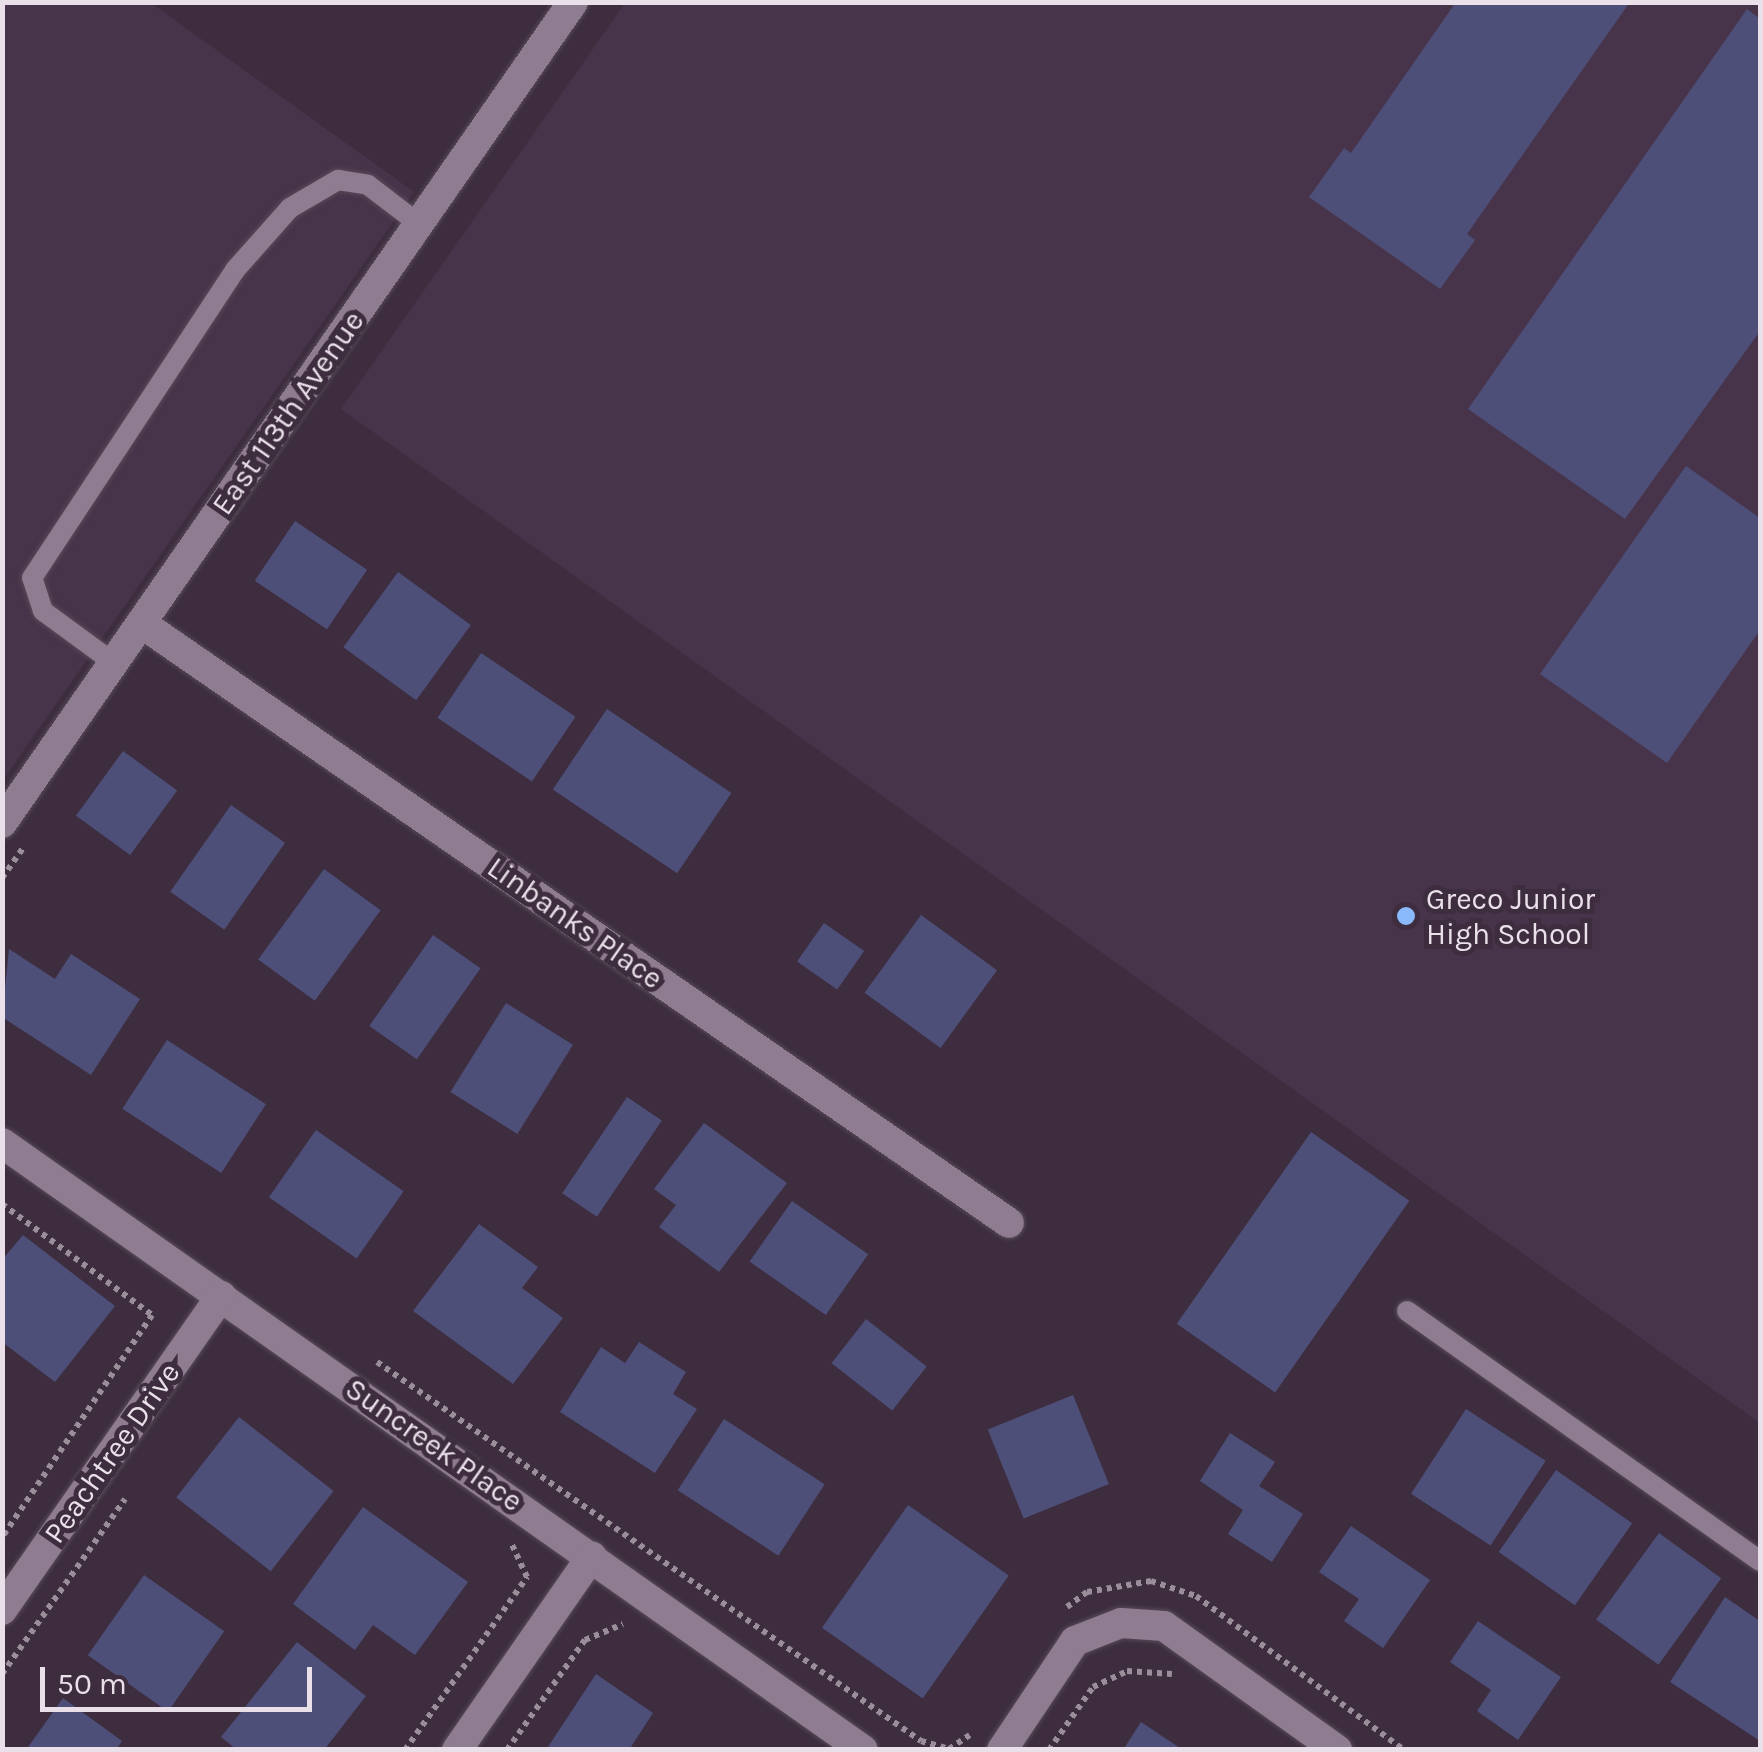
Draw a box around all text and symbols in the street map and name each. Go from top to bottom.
street label: East 113th Avenue [204,304,372,522]
street label: Linbanks Place [480,849,670,997]
place label: Greco Junior High School [1426,881,1595,952]
marker: Greco Junior High School [1395,905,1417,927]
street label: Peachtree Drive [36,1356,188,1550]
street label: Suncreek Place [338,1371,530,1519]
scale bar [45,1647,318,1709]
text: 50 m [57,1666,127,1702]

